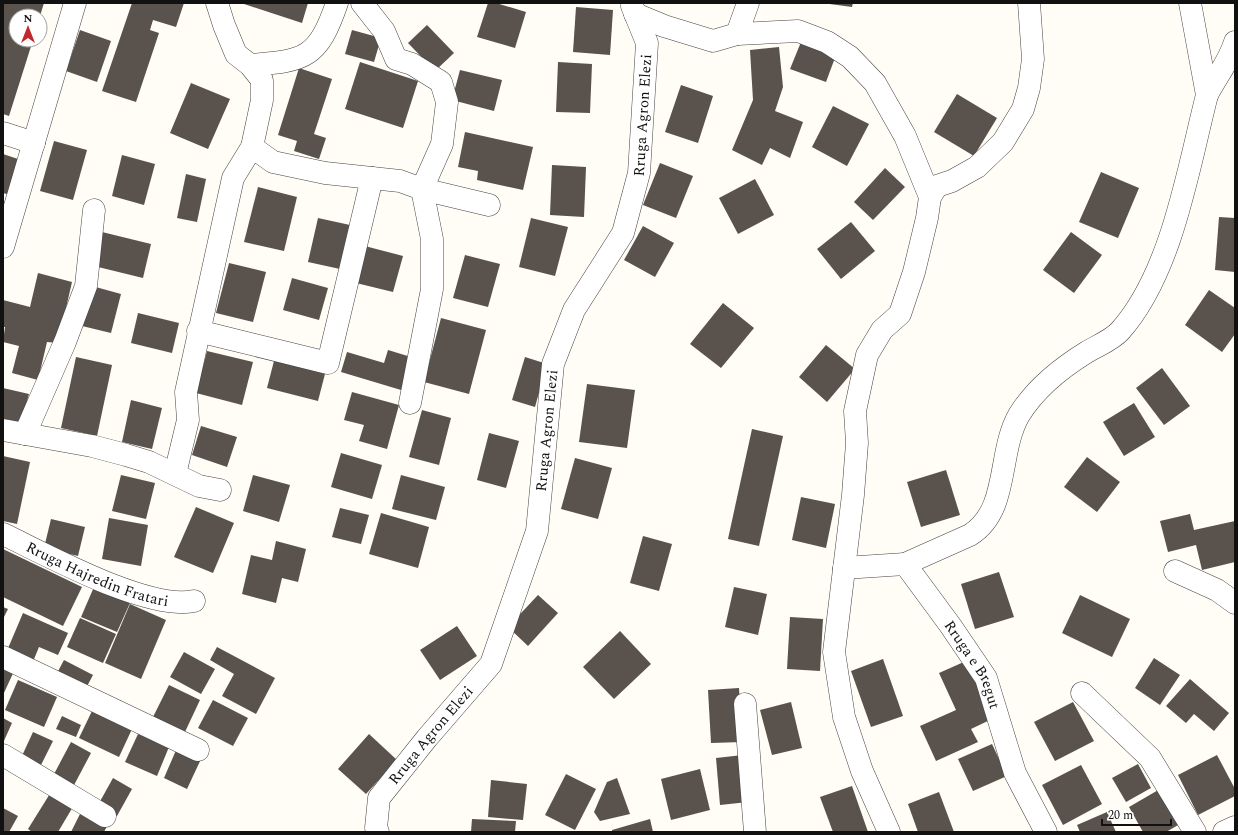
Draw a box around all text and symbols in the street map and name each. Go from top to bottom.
north arrow [8,8,48,48]
text: N [24,10,33,27]
street label: Rruga Agron Elezi [627,53,658,177]
street label: Rruga Agron Elezi [529,368,564,493]
street label: Rruga Hajredin Fratari [22,536,170,613]
street label: Rruga e Bregut [938,615,1006,712]
street label: Rruga Agron Elezi [383,681,479,789]
scale bar [1102,801,1171,827]
text: 20 m [1108,806,1133,825]

